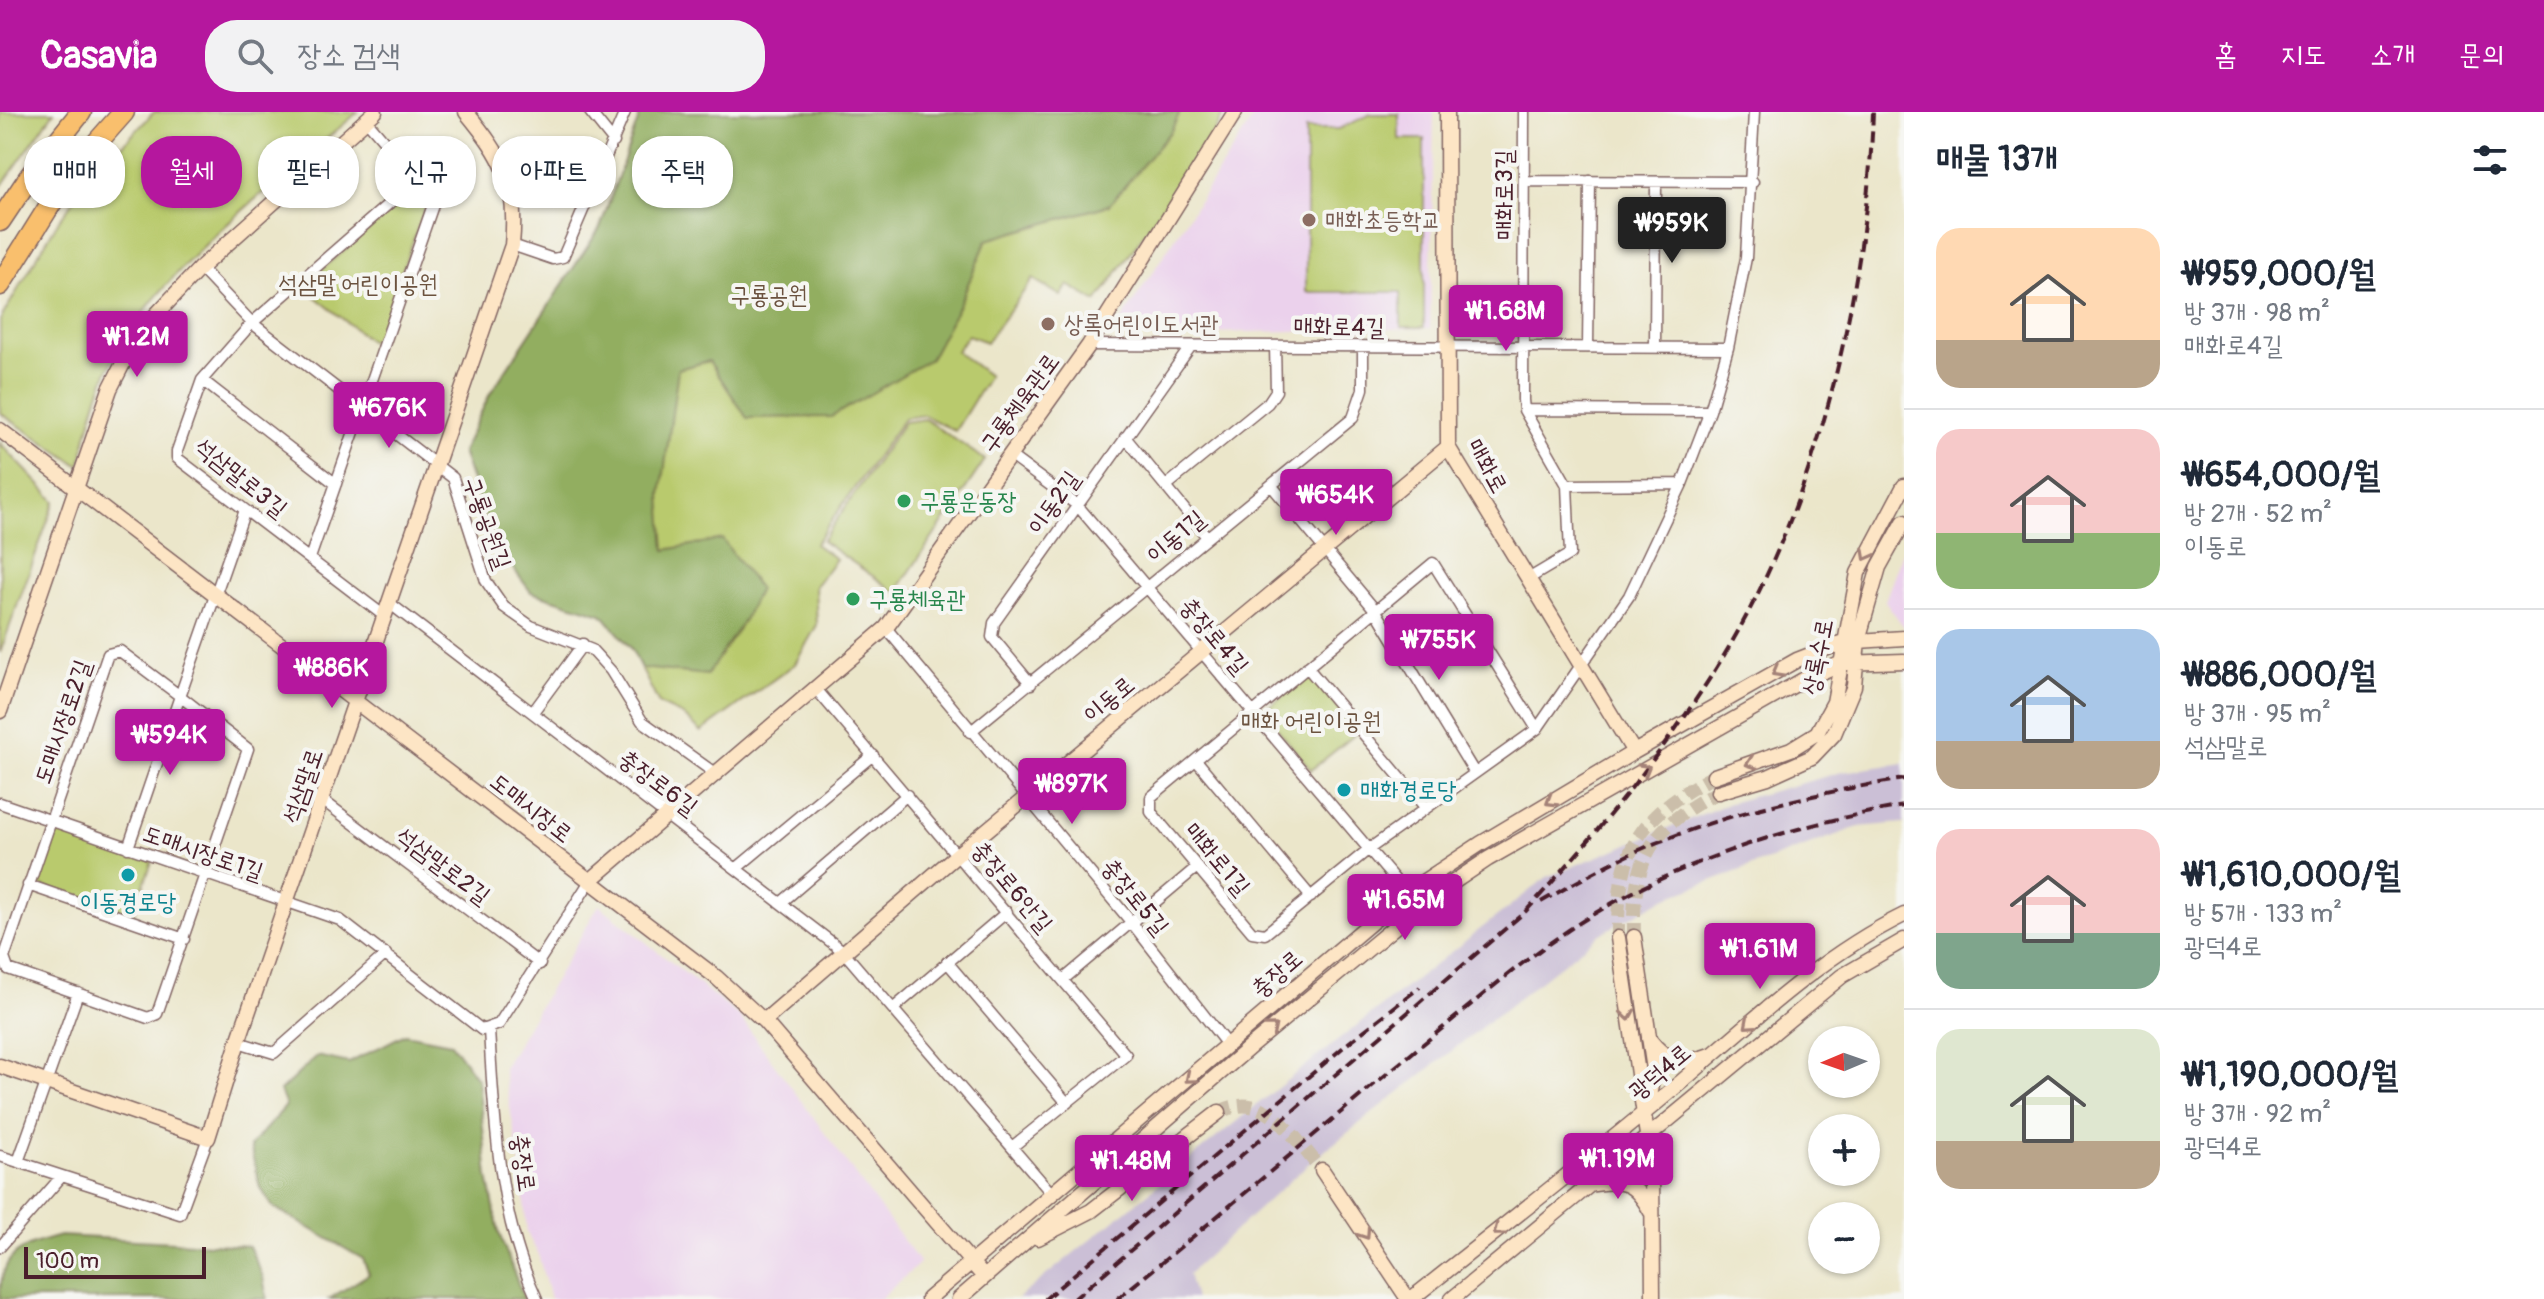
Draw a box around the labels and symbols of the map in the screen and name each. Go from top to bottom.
street label: 매화로3길 [1490,150,1519,240]
pin: ₩959K [1616,197,1728,265]
place label: 매화초등학교 [1325,206,1441,235]
marker: 매화초등학교 [1300,211,1318,229]
park label: 석삼말 어린이공원 [278,270,438,299]
park label: 구룡공원 [730,281,808,310]
pin: ₩1.68M [1441,285,1571,353]
place label: 상록어린이도서관 [1064,310,1219,339]
pin: ₩1.2M [81,311,193,379]
street label: 매화로4길 [1293,312,1385,342]
marker: 상록어린이도서관 [1039,315,1057,333]
street label: 구룡체육관로 [974,348,1066,458]
pin: ₩676K [333,382,445,450]
street label: 석삼말로3길 [189,432,293,524]
street label: 매화로 [1460,434,1514,498]
street label: 이동2길 [1022,465,1086,541]
pin: ₩654K [1280,469,1392,537]
street label: 구룡공원길 [457,473,517,573]
place label: 구룡운동장 [920,487,1017,516]
marker: 구룡운동장 [895,492,913,510]
street label: 이동1길 [1141,504,1211,570]
one-way arrow [1862,547,1877,561]
place label: 구룡체육관 [869,585,966,614]
marker: 구룡체육관 [844,590,862,608]
street label: 충장로4길 [1174,592,1254,680]
pin: ₩755K [1383,614,1495,682]
street label: 상록수로 [1796,616,1840,698]
pin: ₩886K [276,642,388,710]
street label: 도매시장로2길 [28,656,98,788]
one-way arrow [1771,662,1785,678]
street label: 이동로 [1077,670,1141,730]
park label: 매화 어린이공원 [1241,707,1381,736]
pin: ₩594K [114,709,226,777]
street label: 충장로6길 [613,744,703,822]
street label: 석삼말로 [277,745,329,827]
one-way arrow [1745,753,1759,770]
pin: ₩897K [1016,758,1128,826]
one-way arrow [1636,763,1651,779]
street label: 도매시장로 [484,767,578,849]
place label: 매화경로당 [1360,776,1457,805]
marker: 매화경로당 [1335,781,1353,799]
one-way arrow [1545,791,1560,807]
street label: 매화로1길 [1178,816,1256,902]
street label: 도매시장로1길 [139,819,267,887]
street label: 석삼말로2길 [390,821,496,911]
street label: 충장로6안길 [965,835,1059,939]
street label: 충장로5길 [1095,853,1175,941]
marker: 이동경로당 [119,866,137,884]
pin: ₩1.65M [1340,874,1470,942]
place label: 이동경로당 [80,888,176,917]
pin: ₩1.61M [1695,923,1825,991]
street label: 충장로 [1246,944,1308,1004]
one-way arrow [1619,1008,1636,1022]
one-way arrow [1744,1015,1759,1029]
one-way arrow [1263,1023,1277,1038]
north arrow [1808,1026,1880,1098]
street label: 광덕4로 [1623,1038,1697,1106]
one-way arrow [1185,1068,1199,1083]
street label: 충장로 [505,1132,541,1194]
pin: ₩1.19M [1553,1133,1683,1201]
pin: ₩1.48M [1067,1135,1197,1203]
one-way arrow [1492,1221,1507,1235]
one-way arrow [1355,1226,1370,1240]
scale bar [24,1243,206,1279]

